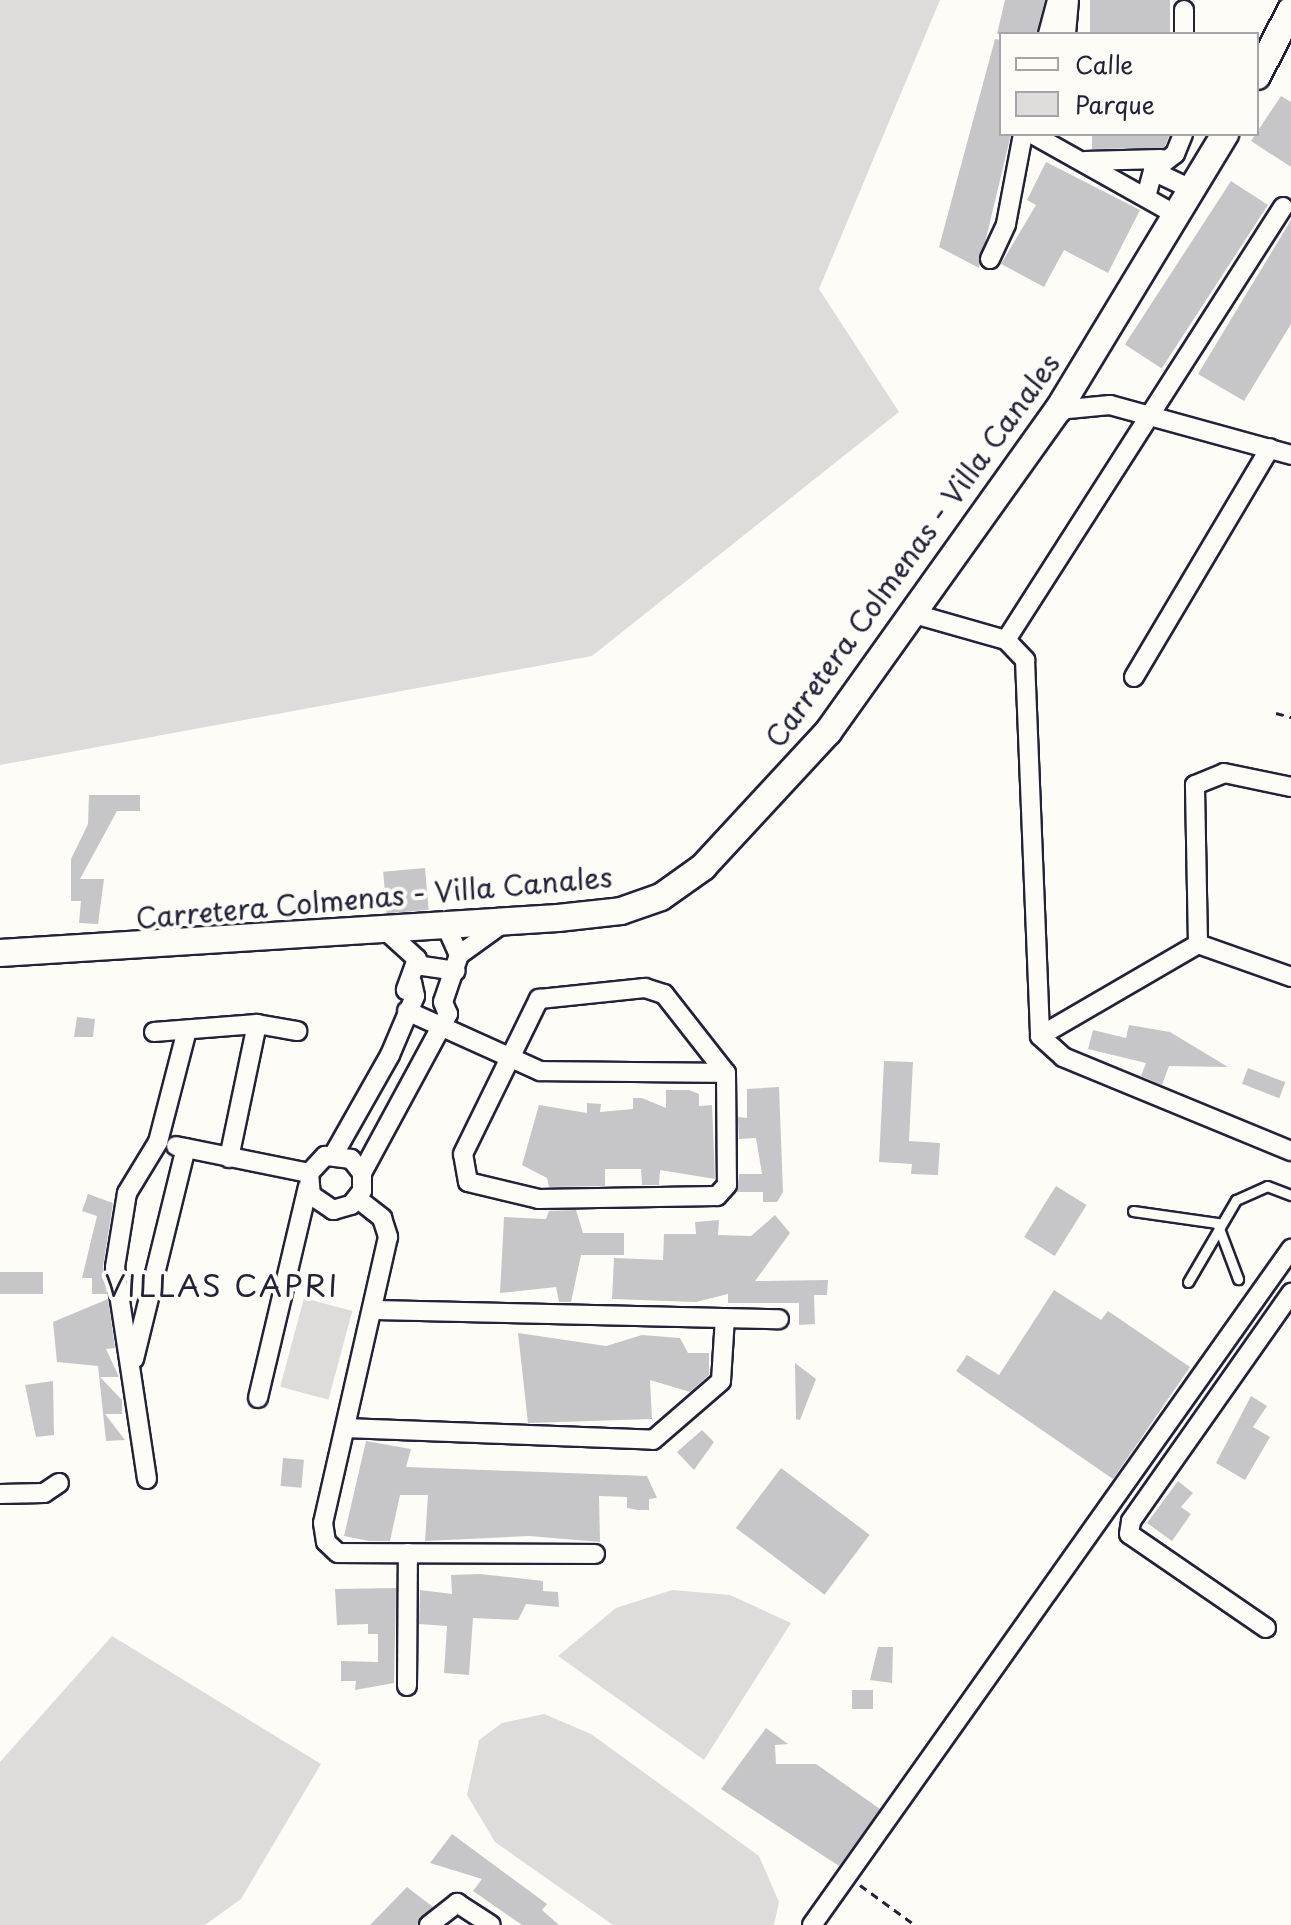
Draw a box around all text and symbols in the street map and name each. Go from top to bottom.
legend [999,32,1259,136]
text: Calle [1075,46,1133,82]
text: Parque [1075,86,1155,122]
street label: Carretera Colmenas - Villa Canales [757,346,1067,754]
street label: Carretera Colmenas - Villa Canales [134,859,614,935]
district label: VILLAS CAPRI [105,1267,339,1303]

